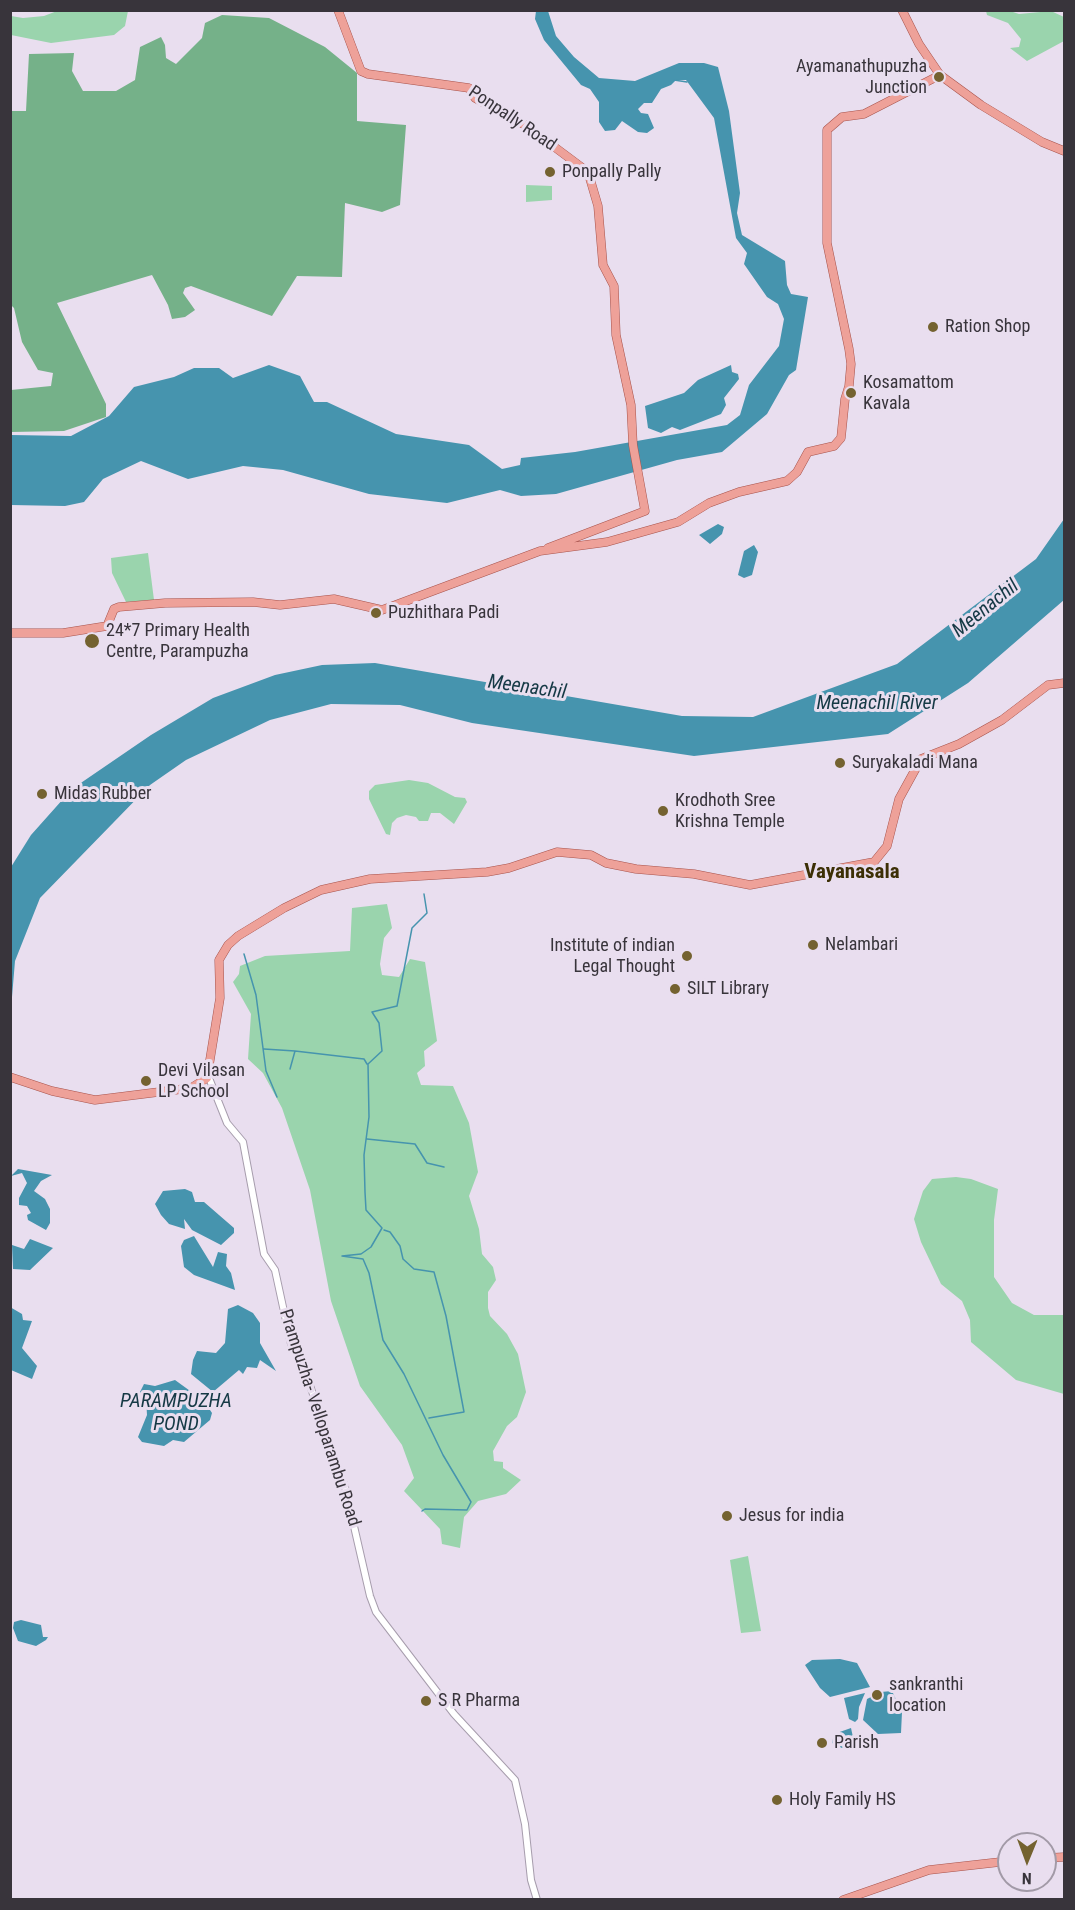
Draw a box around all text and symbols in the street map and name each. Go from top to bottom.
place label: Ayamanathupuzha Junction [796,56,927,98]
marker: Ayamanathupuzha Junction [932,70,946,84]
street label: Ponpally Road [464,82,560,156]
place label: Ponpally Pally [562,161,661,183]
marker: Ponpally Pally [543,165,557,179]
place label: Ration Shop [945,316,1030,338]
marker: Ration Shop [926,320,940,334]
place label: Kosamattom Kavala [863,372,954,415]
marker: Kosamattom Kavala [844,386,858,400]
water label: Meenachil [948,575,1024,643]
place label: Puzhithara Padi [388,602,499,624]
marker: Puzhithara Padi [369,606,383,620]
place label: 24*7 Primary Health Centre, Parampuzha [106,620,250,662]
marker: 24*7 Primary Health Centre, Parampuzha [83,632,101,650]
water label: Meenachil [486,671,568,705]
water label: Meenachil River [816,692,938,716]
place label: Suryakaladi Mana [852,752,978,774]
marker: Suryakaladi Mana [833,756,847,770]
place label: Midas Rubber [54,783,152,805]
marker: Midas Rubber [35,787,49,801]
place label: Krodhoth Sree Krishna Temple [675,790,785,832]
marker: Krodhoth Sree Krishna Temple [656,804,670,818]
district label: Vayanasala [804,860,900,886]
place label: Nelambari [825,934,898,956]
place label: Institute of indian Legal Thought [550,935,675,978]
marker: Nelambari [806,938,820,952]
marker: Institute of indian Legal Thought [680,949,694,963]
place label: SILT Library [687,978,769,1000]
marker: SILT Library [668,982,682,996]
place label: Devi Vilasan LP School [158,1060,245,1102]
marker: Devi Vilasan LP School [139,1074,153,1088]
street label: Prampuzha- Velloparambu Road [274,1307,364,1529]
water label: PARAMPUZHA POND [120,1390,232,1437]
place label: Jesus for india [739,1505,844,1527]
marker: Jesus for india [720,1509,734,1523]
place label: sankranthi location [889,1674,963,1716]
marker: sankranthi location [870,1688,884,1702]
place label: S R Pharma [438,1690,520,1712]
marker: S R Pharma [419,1694,433,1708]
place label: Parish [834,1732,879,1754]
marker: Parish [815,1736,829,1750]
place label: Holy Family HS [789,1789,896,1811]
marker: Holy Family HS [770,1793,784,1807]
north arrow [997,1832,1057,1892]
text: N [1022,1869,1032,1888]

